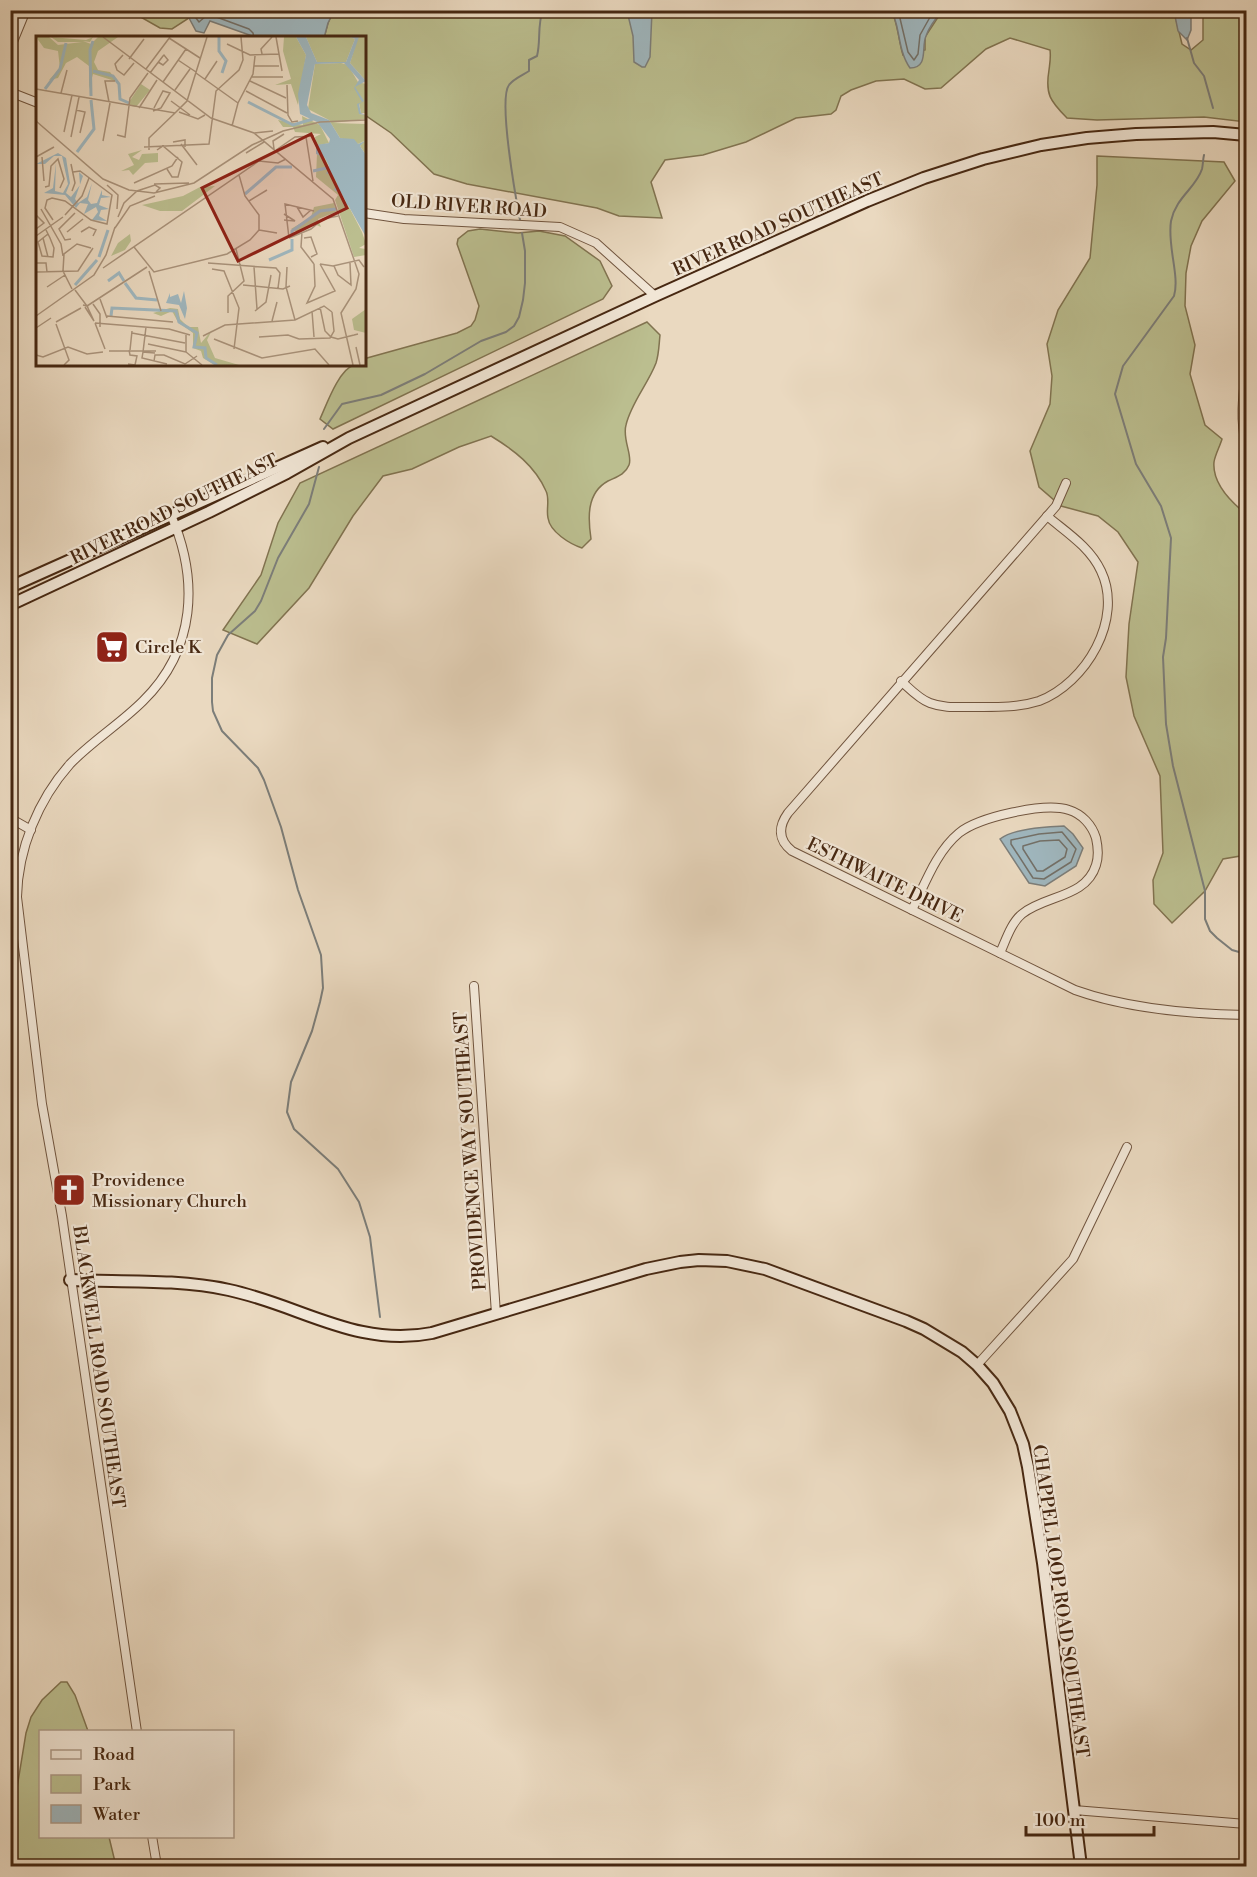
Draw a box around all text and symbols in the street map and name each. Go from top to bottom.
inset map [36,36,366,366]
street label: RIVER ROAD SOUTHEAST [669,167,888,281]
street label: OLD RIVER ROAD [390,190,548,223]
street label: RIVER ROAD SOUTHEAST [66,449,282,570]
supermarket icon: Circle K [94,629,130,665]
place label: Circle K [135,636,203,659]
street label: ESTHWAITE DRIVE [803,833,967,928]
street label: PROVIDENCE WAY SOUTHEAST [449,1010,492,1291]
place label: Providence Missionary Church [92,1169,247,1213]
church icon: Providence Missionary Church [51,1172,87,1208]
street label: BLACKWELL ROAD SOUTHEAST [67,1223,130,1510]
street label: CHAPPEL LOOP ROAD SOUTHEAST [1027,1443,1094,1759]
legend [39,1730,234,1838]
text: Road [93,1743,136,1766]
text: Park [93,1773,132,1796]
scale bar [1026,1799,1154,1837]
text: Water [92,1803,141,1826]
text: 100 m [1035,1809,1086,1832]

